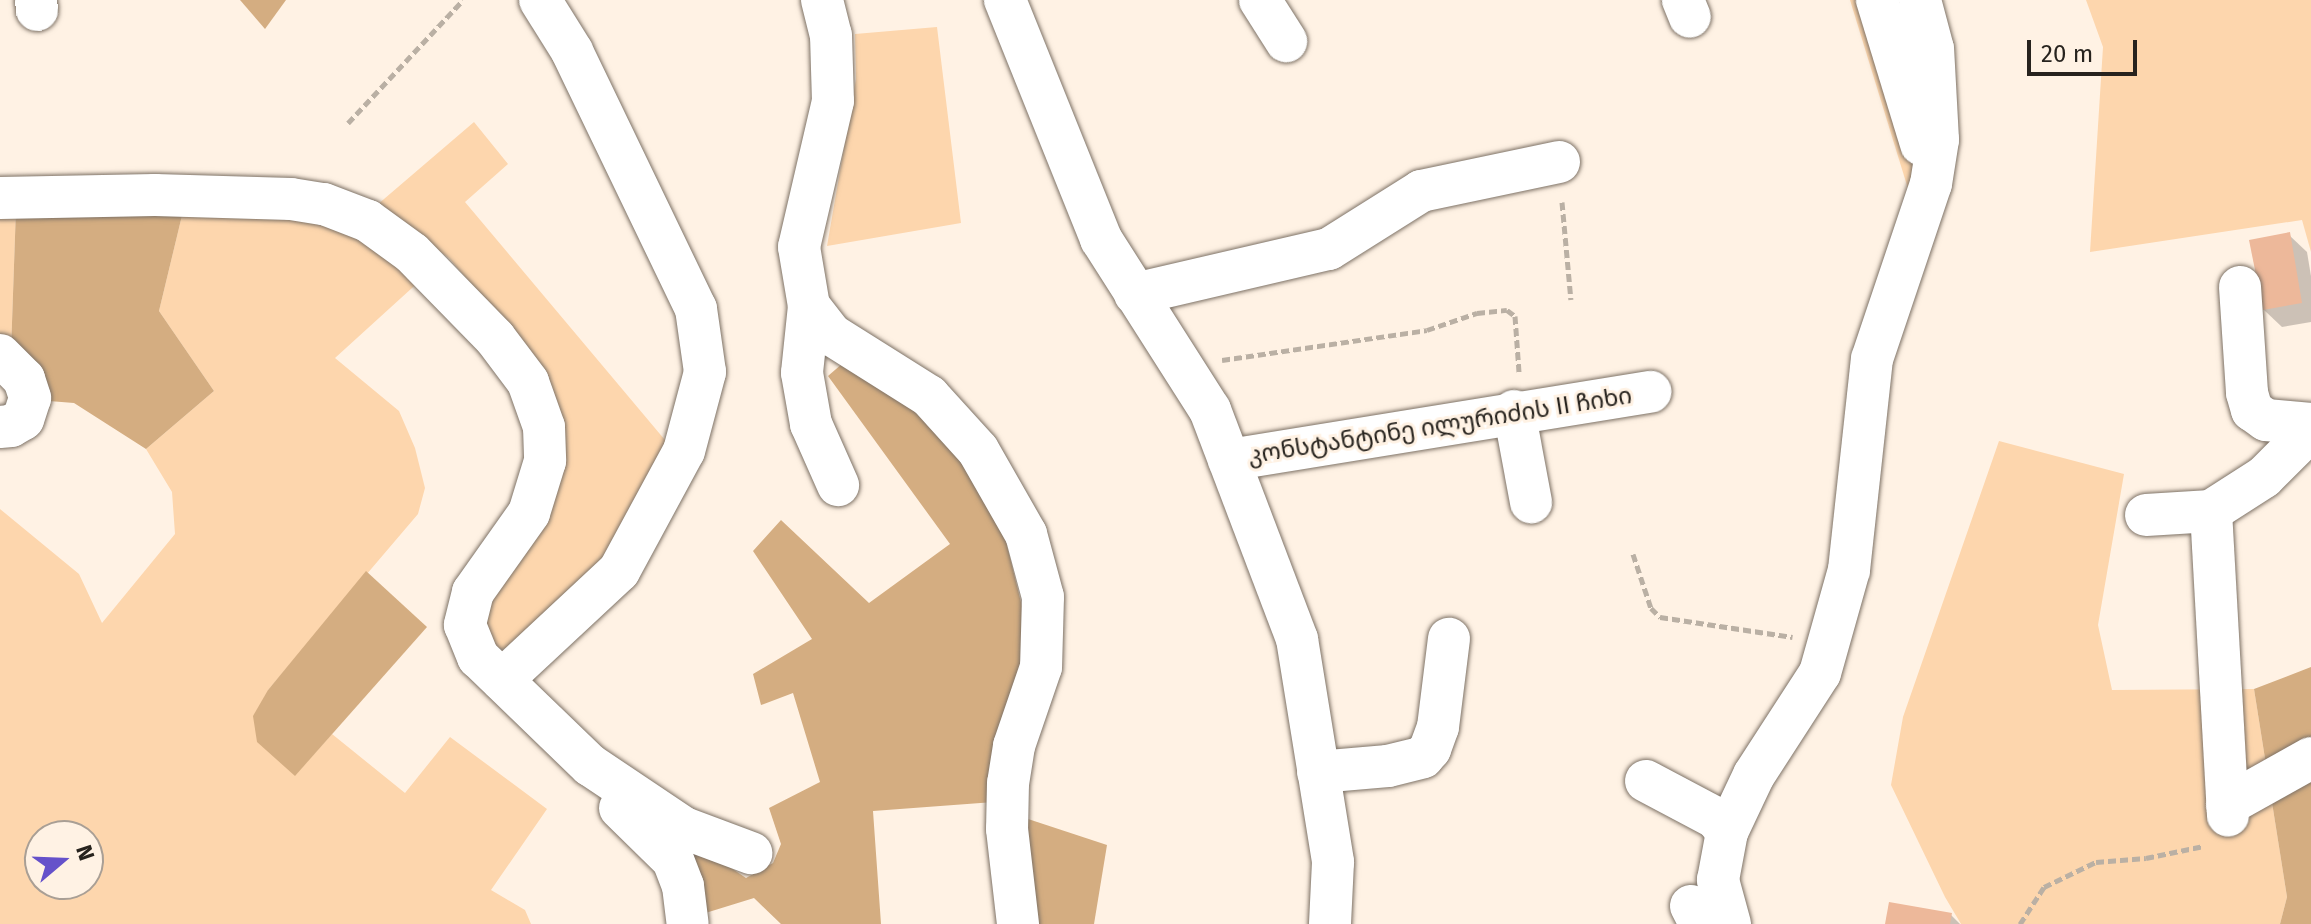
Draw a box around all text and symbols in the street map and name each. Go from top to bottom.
scale bar [2031,24,2141,74]
text: 20 m [2041,40,2093,68]
street label: კონსტანტინე ილურიძის II ჩიხი [1246,381,1634,471]
north arrow [24,820,104,900]
text: N [70,841,100,864]

